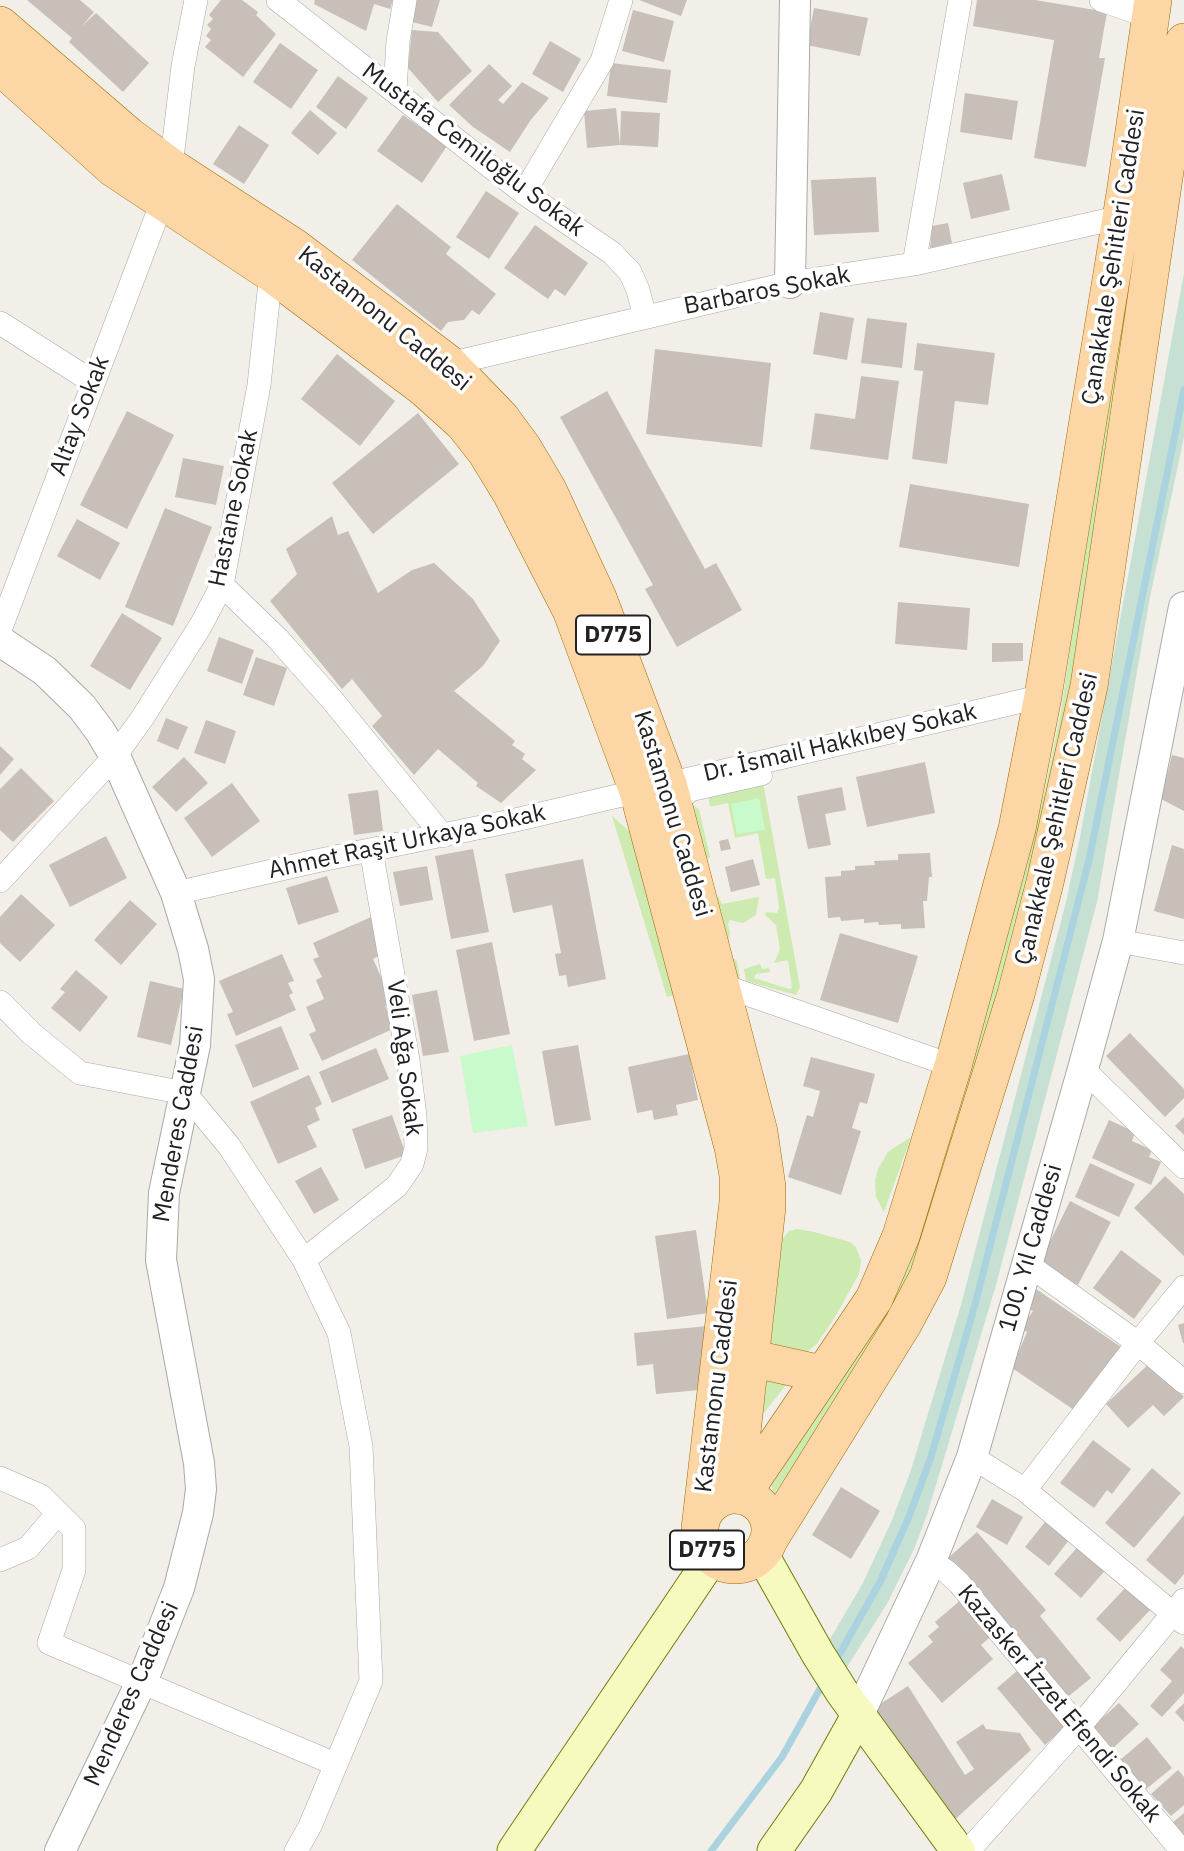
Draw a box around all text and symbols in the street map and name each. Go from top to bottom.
street label: Mustafa Cemiloğlu Sokak [356,57,590,243]
street label: Çanakkale Şehitleri Caddesi [1076,107,1152,407]
street label: Kastamonu Caddesi [292,240,476,398]
street label: Barbaros Sokak [681,261,853,321]
street label: Altay Sokak [44,352,116,480]
street label: Hastane Sokak [203,427,265,589]
road number: D775 [576,615,650,654]
street label: Çanakkale Şehitleri Caddesi [1009,670,1105,968]
street label: Dr. İsmail Hakkıbey Sokak [701,698,979,788]
street label: Kastamonu Caddesi [627,707,717,921]
street label: Ahmet Raşit Urkaya Sokak [266,799,548,885]
street label: Veli Ağa Sokak [380,978,428,1138]
street label: Menderes Caddesi [148,1023,210,1225]
street label: 100. Yıl Caddesi [993,1161,1069,1335]
street label: Kastamonu Caddesi [690,1278,744,1494]
road number: D775 [670,1530,744,1569]
street label: Kazasker İzzet Efendi Sokak [951,1579,1167,1829]
street label: Menderes Caddesi [78,1597,186,1791]

